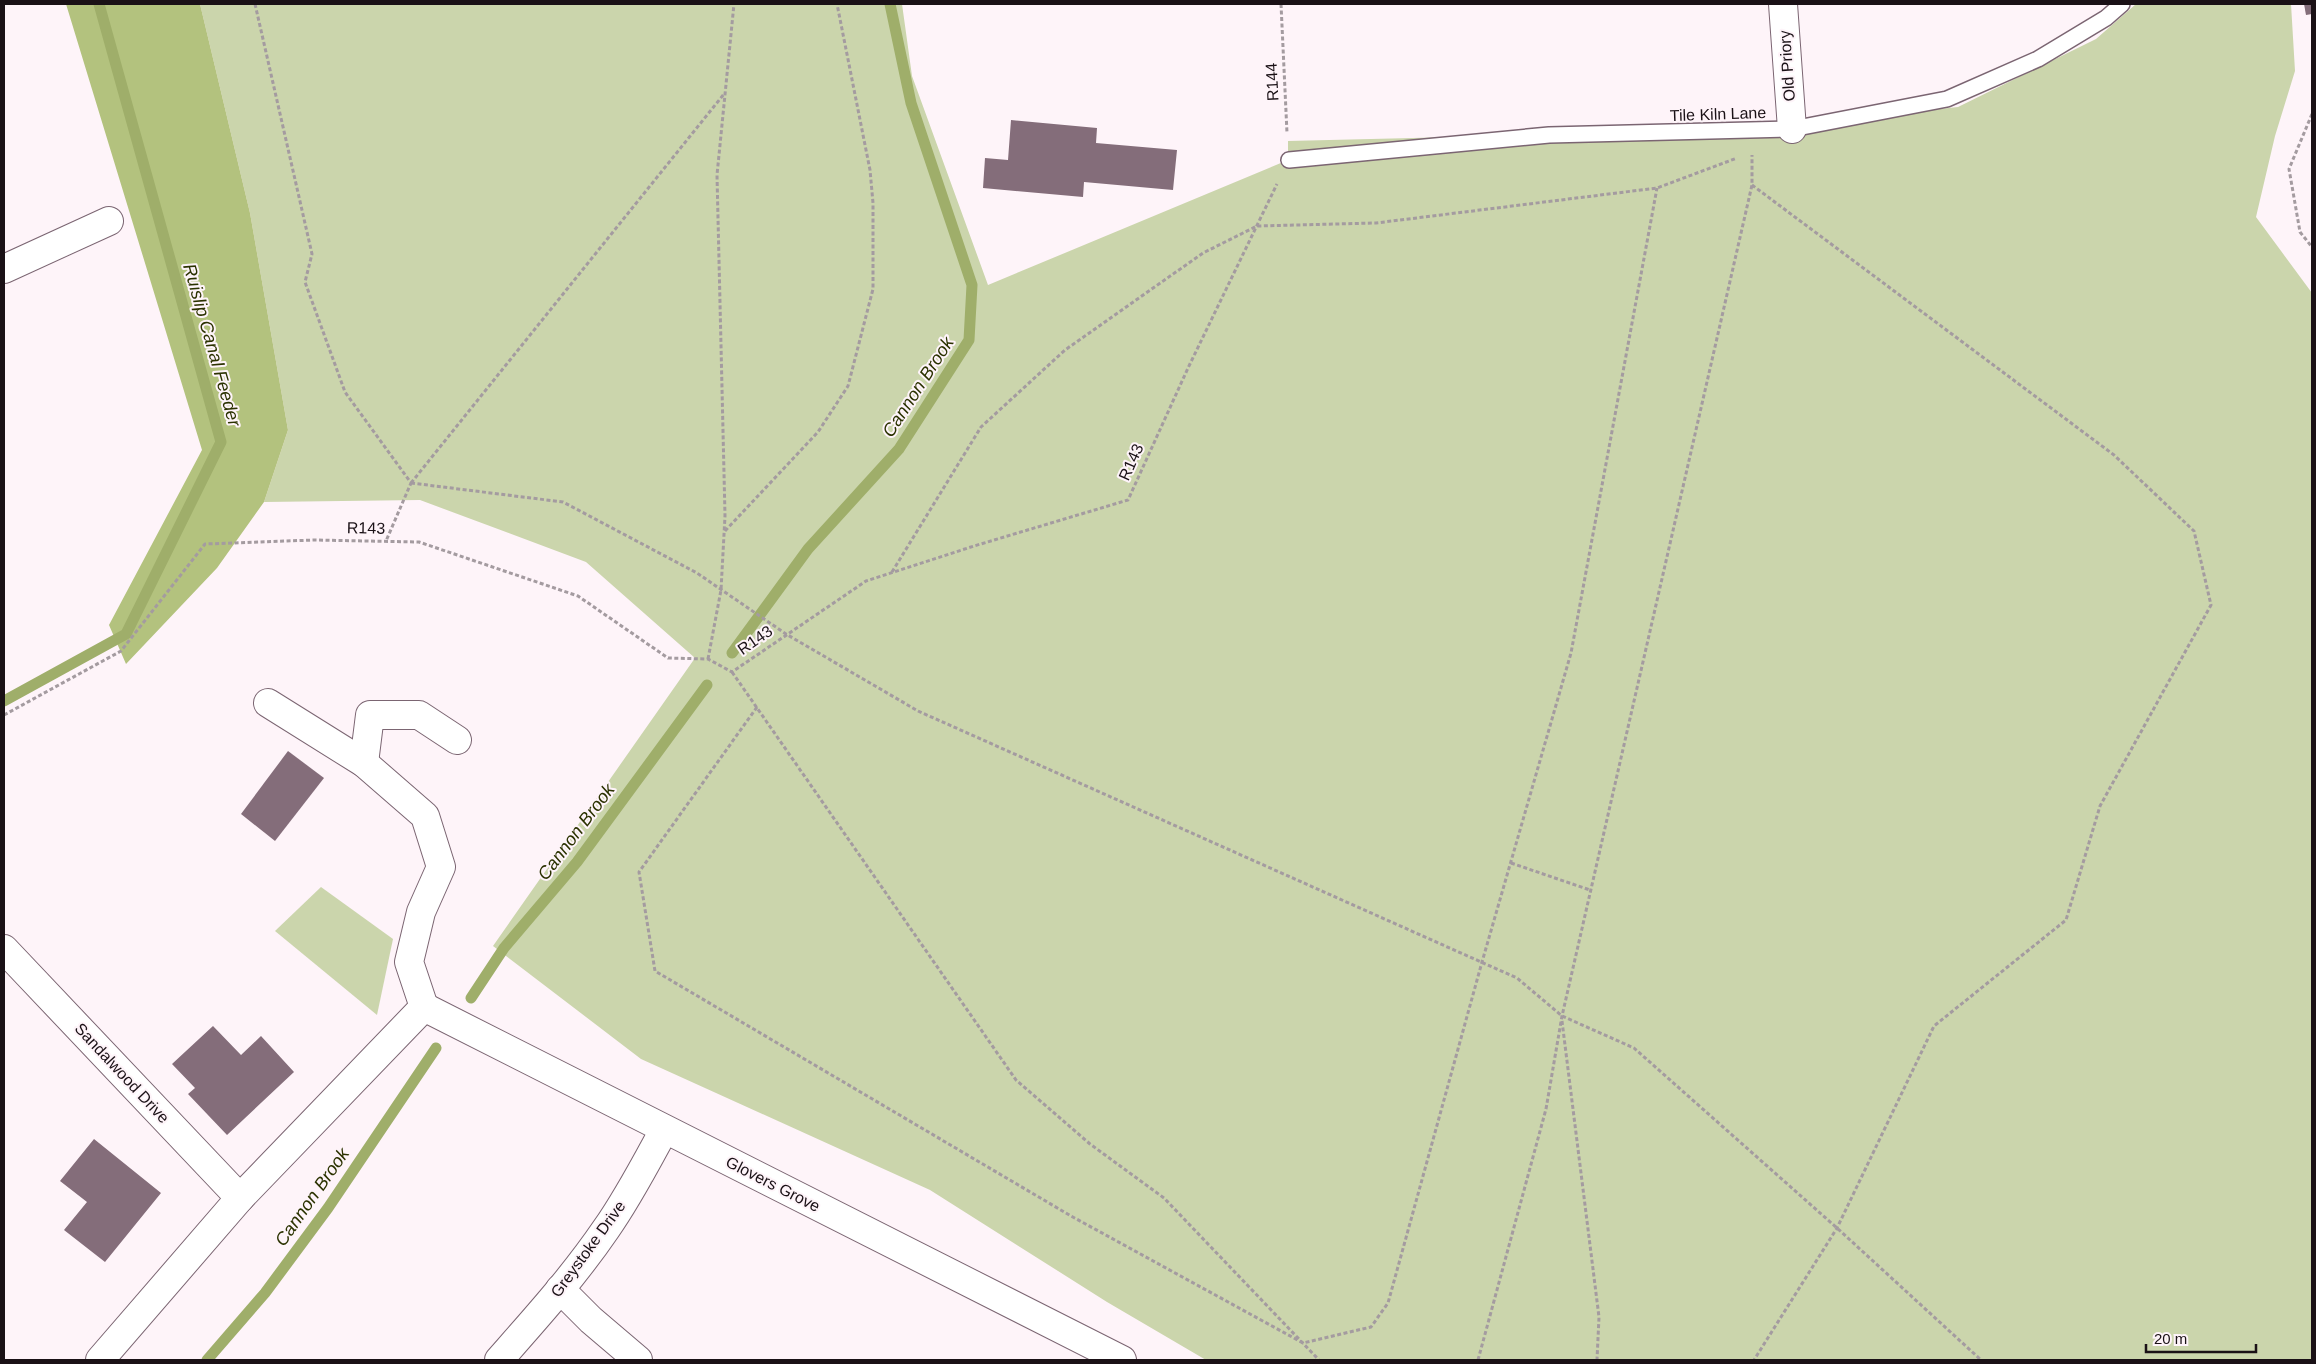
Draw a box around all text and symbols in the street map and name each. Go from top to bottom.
street label: Old Priory [1776,30,1798,102]
street label: R144 [1263,62,1281,102]
street label: Tile Kiln Lane [1670,104,1767,124]
water label: Ruislip Canal Feeder [179,261,245,430]
water label: Cannon Brook [878,332,958,441]
street label: R143 [1115,441,1147,483]
street label: R143 [347,519,385,537]
street label: R143 [734,622,776,658]
water label: Cannon Brook [533,779,619,884]
street label: Sandalwood Drive [72,1020,173,1126]
water label: Cannon Brook [271,1143,354,1250]
street label: Glovers Grove [723,1153,823,1215]
street label: Greystoke Drive [547,1198,629,1300]
scale bar [2146,1322,2256,1354]
text: 20 m [2154,1330,2187,1347]

